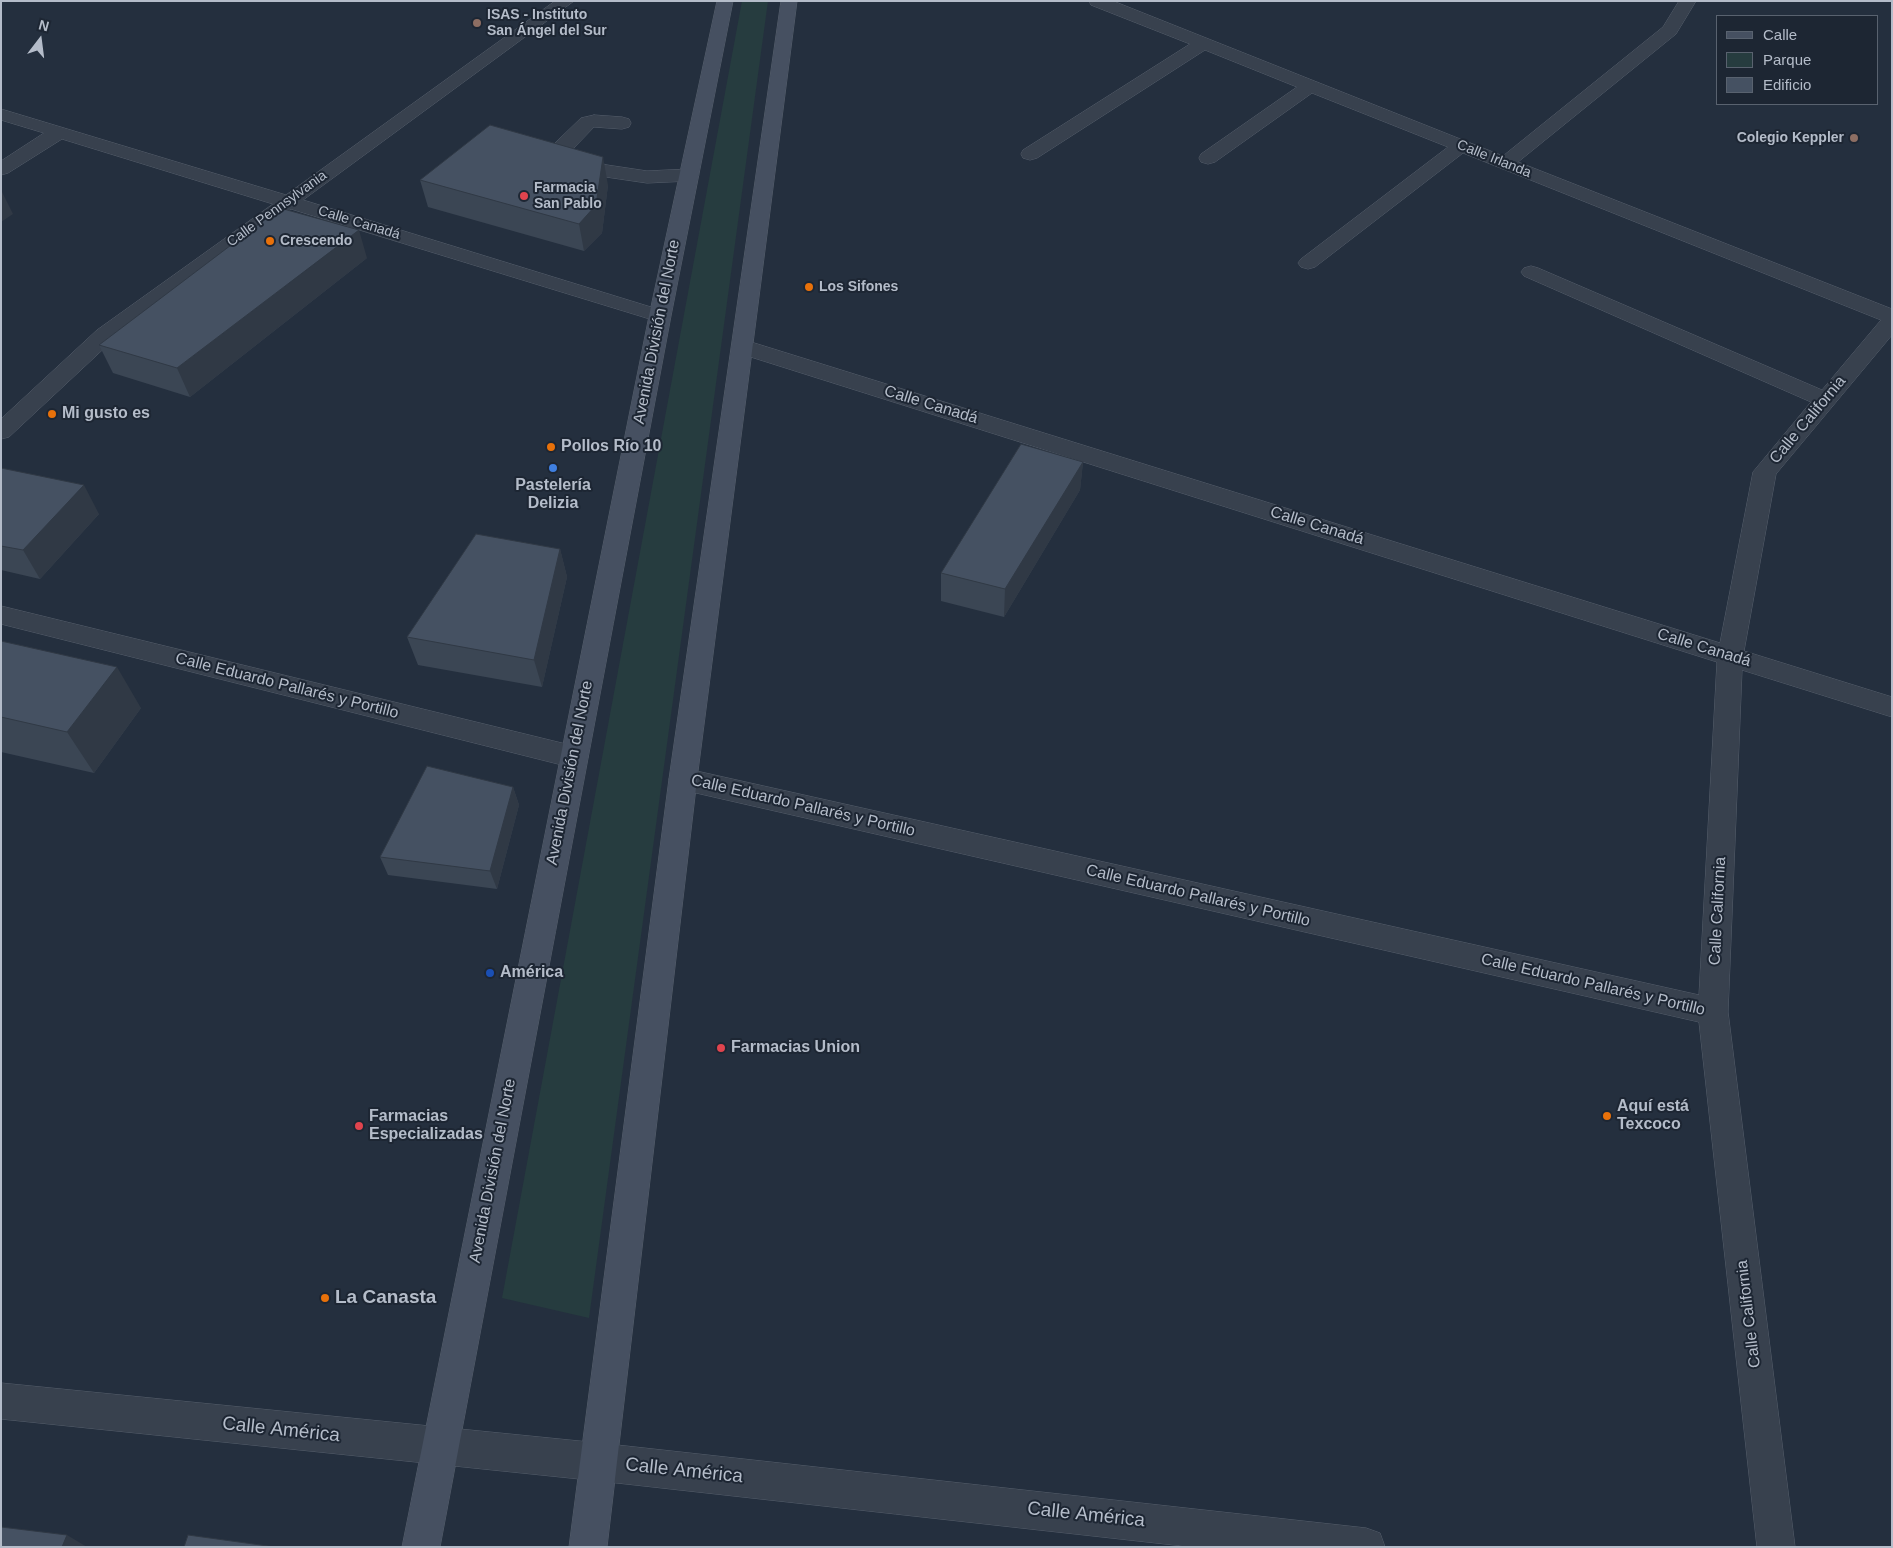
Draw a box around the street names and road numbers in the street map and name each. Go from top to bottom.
street label: Calle Irlanda [1454,136,1534,182]
street label: Calle Pennsylvania [224,167,330,251]
street label: Calle Canadá [316,203,402,243]
street label: Avenida División del Norte [630,238,684,426]
street label: Calle California [1766,372,1850,468]
street label: Calle Canadá [882,382,980,428]
street label: Calle Canadá [1268,503,1366,549]
street label: Calle Canadá [1655,625,1753,671]
street label: Calle Eduardo Pallarés y Portillo [173,649,401,723]
street label: Avenida División del Norte [543,679,597,867]
street label: Calle Eduardo Pallarés y Portillo [689,771,917,841]
street label: Calle California [1706,856,1730,966]
street label: Calle Eduardo Pallarés y Portillo [1084,861,1312,931]
street label: Calle Eduardo Pallarés y Portillo [1479,950,1707,1020]
street label: Avenida División del Norte [466,1077,520,1265]
street label: Calle California [1733,1259,1765,1369]
street label: Calle América [221,1412,341,1448]
street label: Calle América [624,1453,744,1489]
street label: Calle América [1026,1497,1146,1533]

